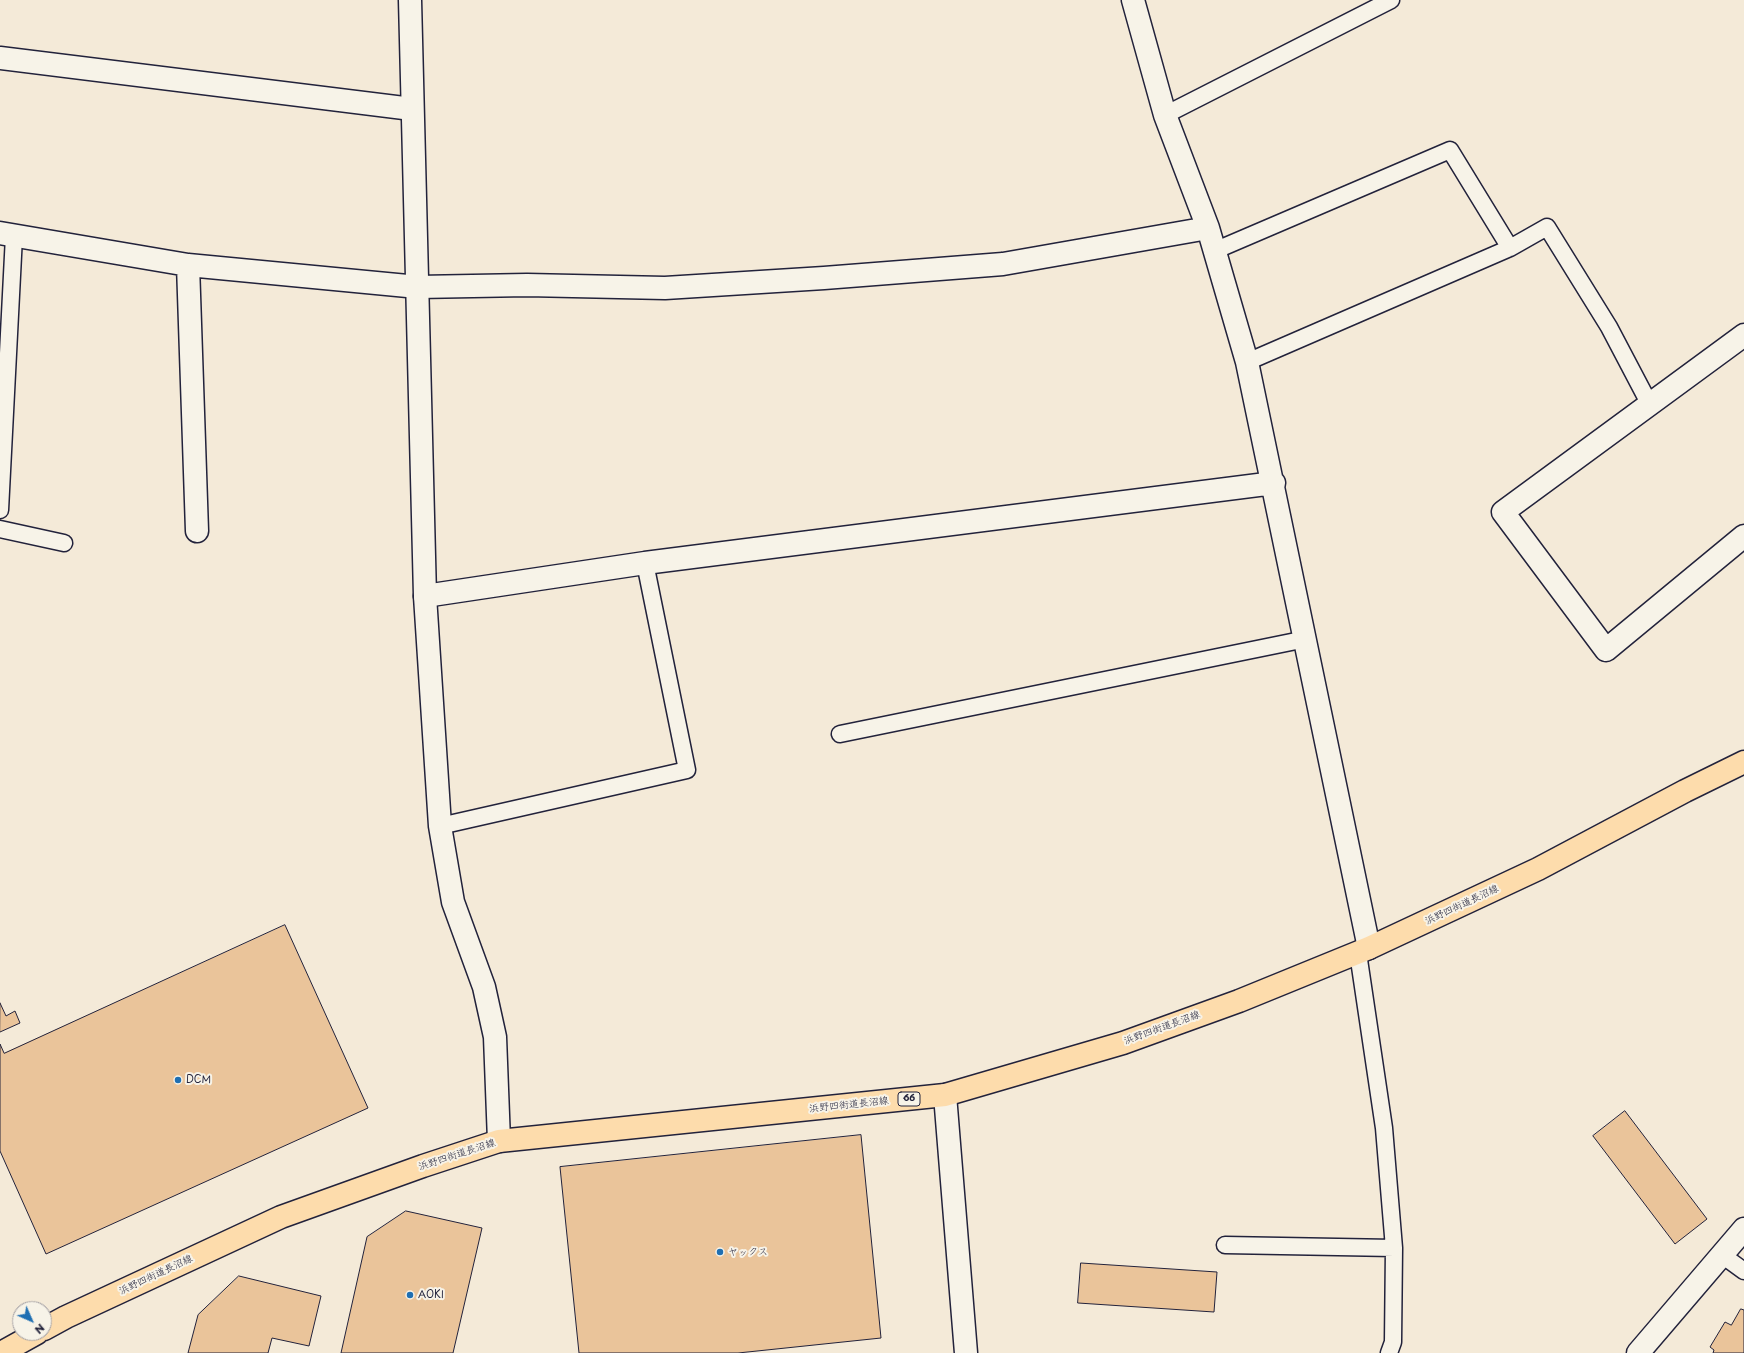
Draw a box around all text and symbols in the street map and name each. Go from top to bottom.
street label: 浜野四街道長沼線 [1423,883,1501,927]
street label: 浜野四街道長沼線 [1122,1009,1202,1047]
place label: DCM [186,1074,211,1086]
marker: DCM [173,1075,183,1085]
road number: 66 [898,1092,920,1106]
street label: 浜野四街道長沼線 [809,1095,889,1115]
street label: 浜野四街道長沼線 [417,1137,497,1173]
place label: ヤックス [728,1246,768,1258]
marker: ヤックス [715,1247,725,1257]
street label: 浜野四街道長沼線 [117,1253,195,1297]
place label: AOKI [418,1289,444,1301]
marker: AOKI [405,1290,415,1300]
north arrow [12,1301,52,1341]
text: N [31,1320,49,1338]

